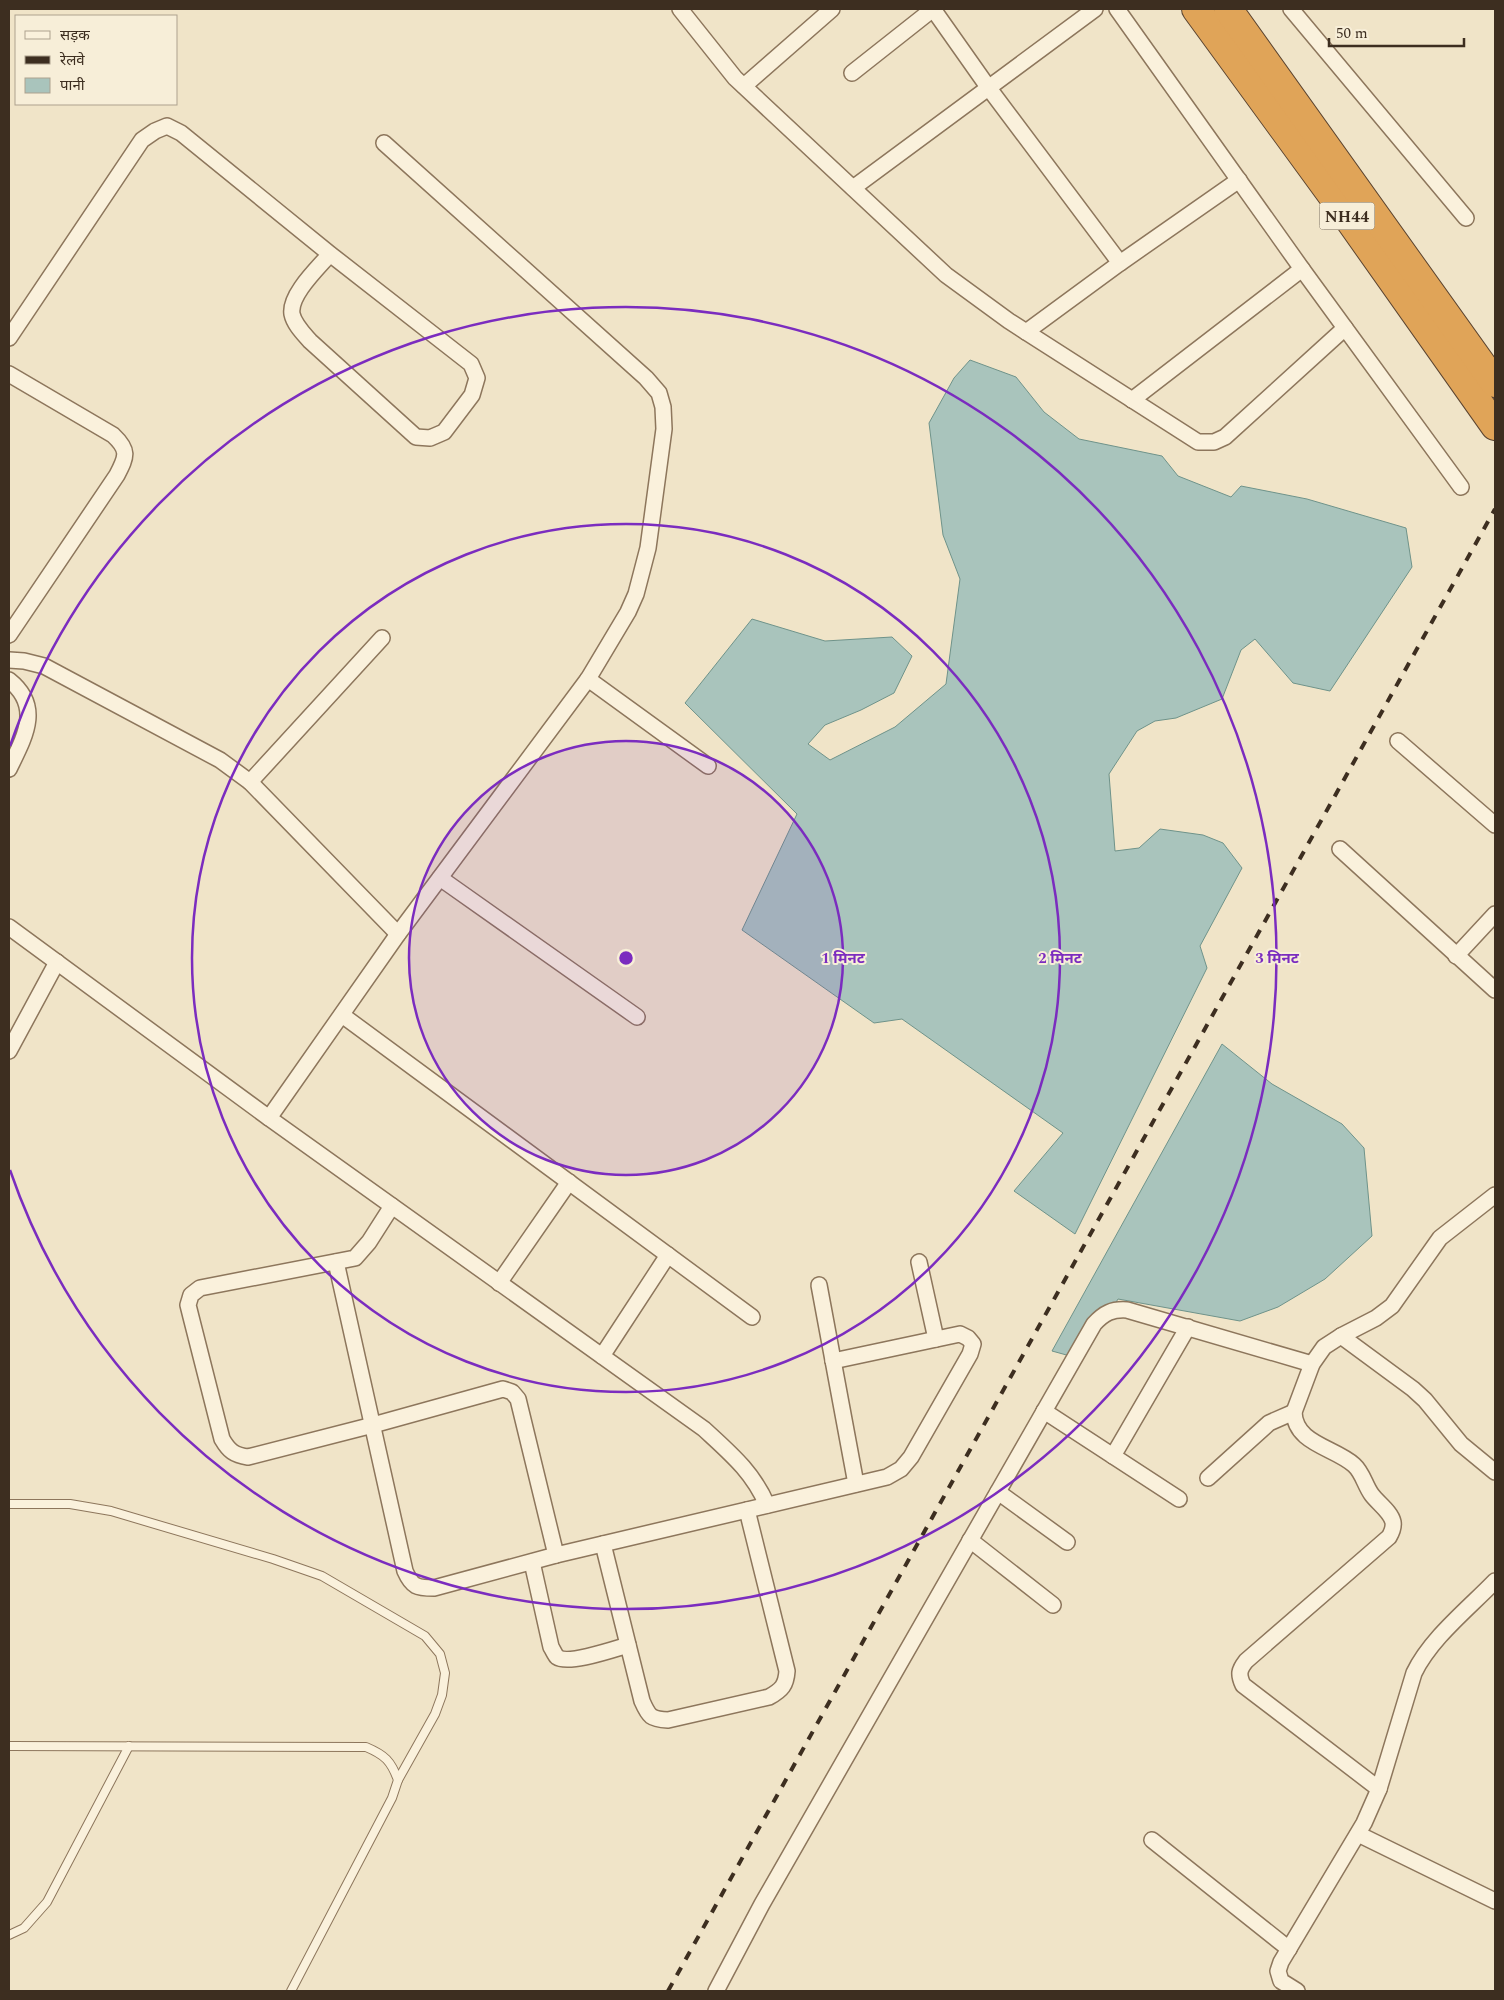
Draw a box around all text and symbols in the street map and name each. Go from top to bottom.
legend [15,15,178,105]
scale bar [1329,15,1464,47]
text: 50 m [1336,22,1368,45]
text: सड़क [60,24,90,47]
text: रेलवे [59,49,85,72]
text: पानी [60,74,86,97]
road number: NH44 [1320,202,1374,230]
text: 1 मिनट [821,947,866,970]
text: 2 मिनट [1038,947,1083,970]
text: 3 मिनट [1255,947,1300,970]
centre of rings [617,949,635,967]

